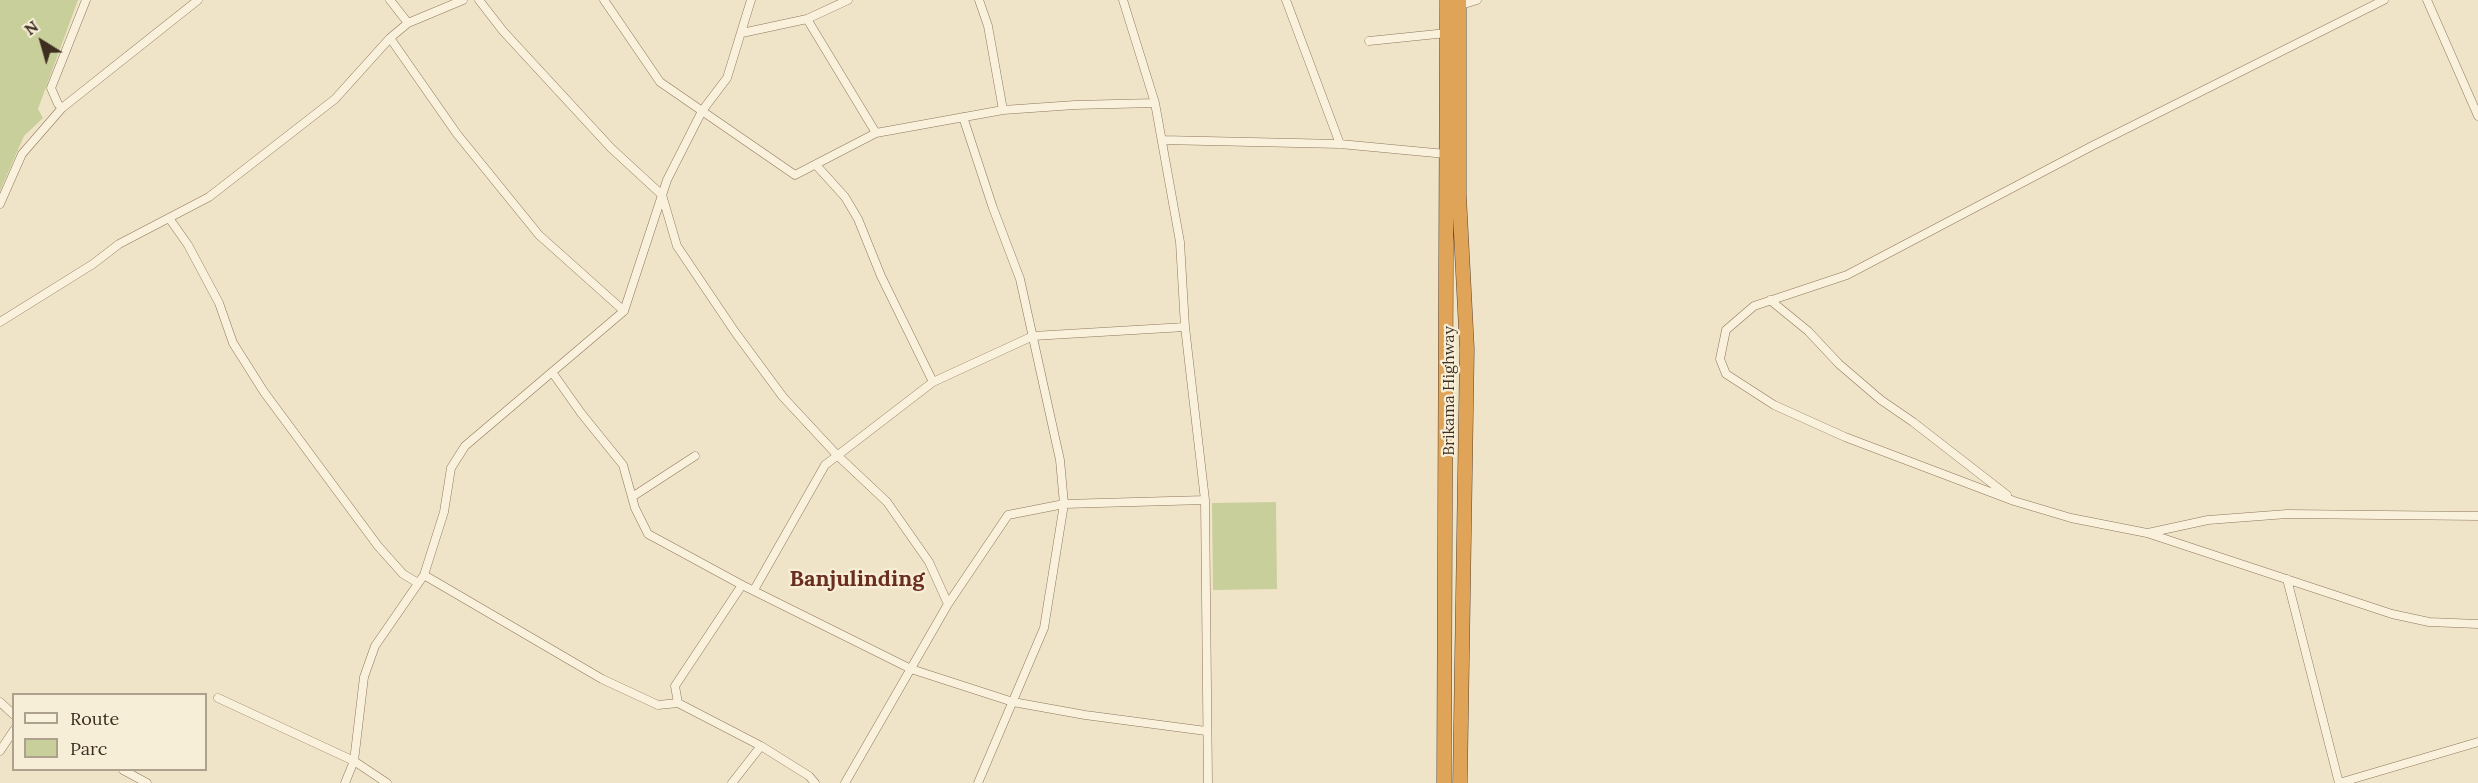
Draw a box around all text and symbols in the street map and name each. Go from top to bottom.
north arrow [12,12,72,72]
text: N [20,16,42,39]
street label: Brikama Highway [1439,326,1459,456]
district label: Banjulinding [790,567,924,593]
legend [12,693,207,771]
text: Route [70,707,119,730]
text: Parc [70,737,107,760]

